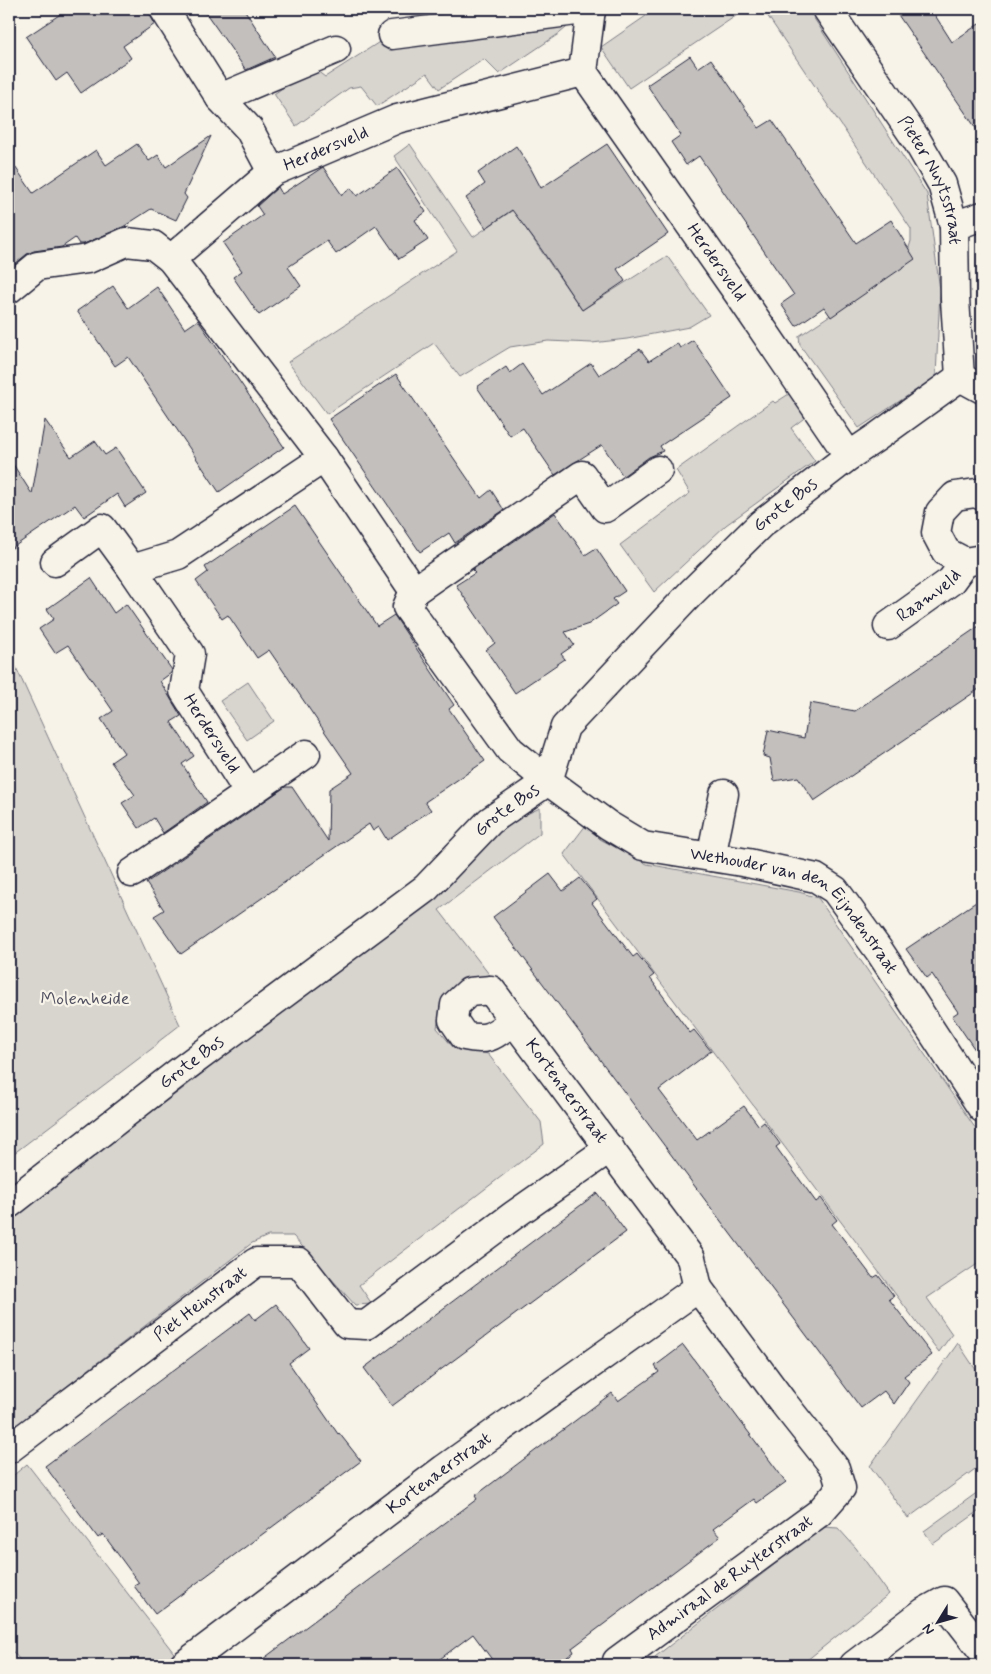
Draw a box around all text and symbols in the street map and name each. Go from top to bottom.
street label: Pieter Nuytsstraat [892,111,967,245]
street label: Herdersveld [280,120,372,178]
street label: Herdersveld [681,219,752,306]
street label: Grote Bos [748,473,823,537]
street label: Raamveld [892,565,967,628]
street label: Herdersveld [177,689,246,778]
street label: Grote Bos [469,778,545,842]
street label: Wethouder van den Eijndenstraat [688,842,903,979]
park label: Molenheide [40,987,130,1011]
street label: Grote Bos [154,1030,229,1095]
street label: Kortenaerstraat [520,1034,614,1149]
street label: Piet Heinstraat [149,1261,252,1347]
street label: Kortenaerstraat [382,1427,497,1520]
street label: Admiraal de Ruyterstraat [642,1509,818,1646]
north arrow [914,1596,964,1646]
text: N [918,1620,938,1638]

